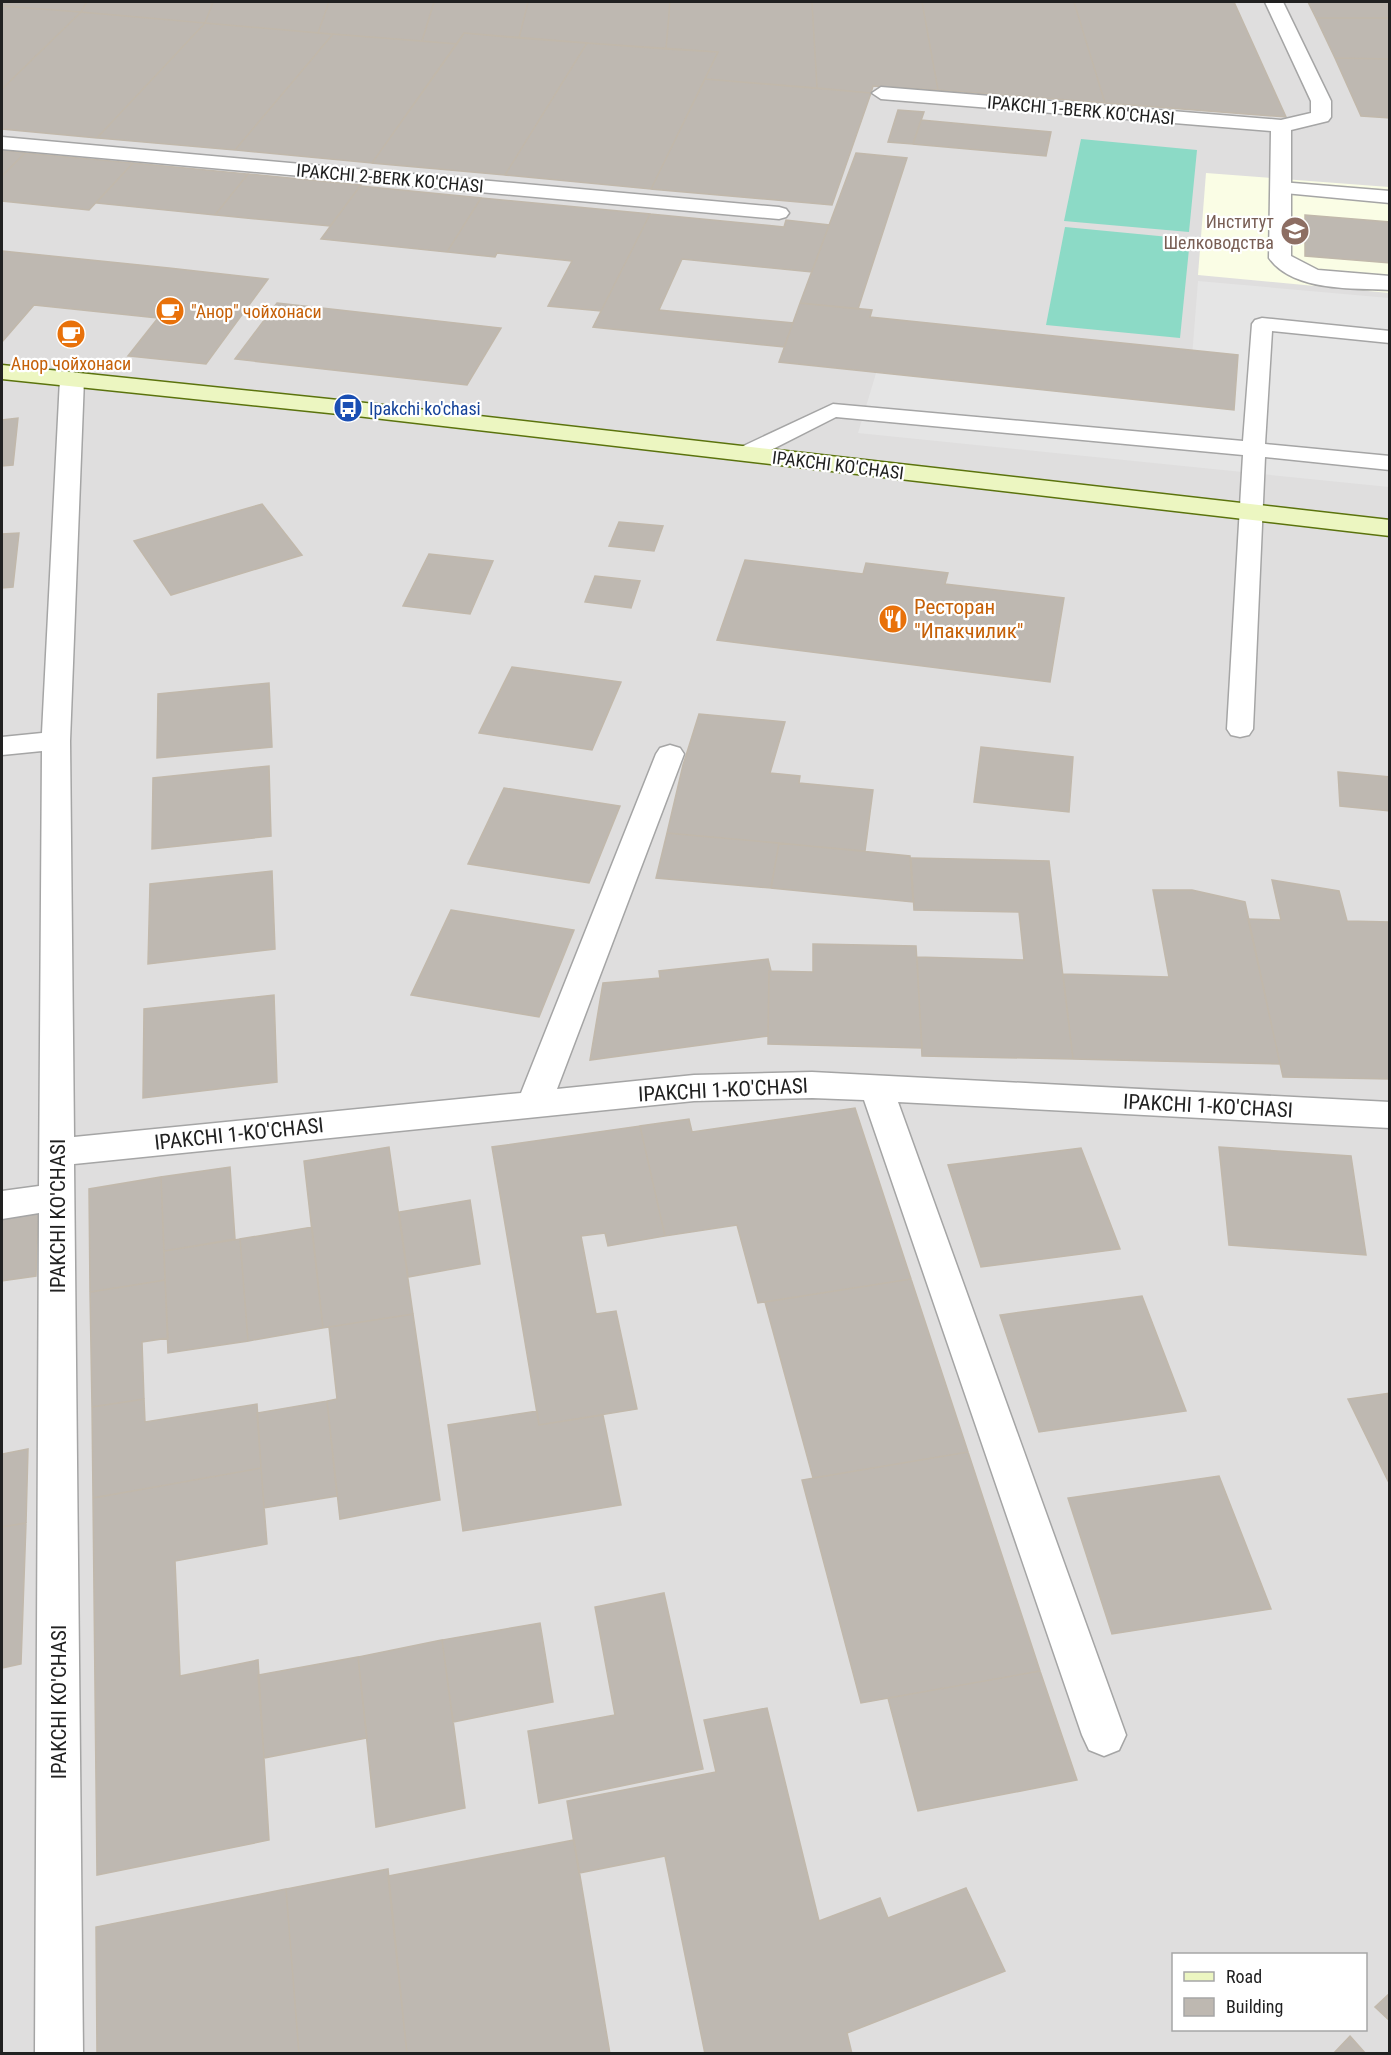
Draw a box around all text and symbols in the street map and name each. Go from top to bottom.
street label: IPAKCHI 1-BERK KO'CHASI [986,91,1176,129]
street label: IPAKCHI 2-BERK KO'CHASI [295,159,485,197]
place label: Институт Шелководства [1163,211,1274,253]
school or university icon: Институт Шелководства [1279,215,1311,247]
cafe icon: "Анор" чойхонаси [154,295,186,327]
place label: "Анор" чойхонаси [191,301,322,322]
cafe icon: Анор чойхонаси [55,318,87,350]
place label: Анор чойхонаси [11,353,131,374]
bus stop icon: Ipakchi ko'chasi [332,392,364,424]
place label: Ipakchi ko'chasi [369,398,481,419]
street label: IPAKCHI KO'CHASI [771,447,905,483]
place label: Ресторан "Ипакчилик" [914,595,1024,643]
restaurant icon: Ресторан "Ипакчилик" [877,603,909,635]
street label: IPAKCHI 1-KO'CHASI [637,1074,809,1106]
street label: IPAKCHI 1-KO'CHASI [1122,1090,1294,1122]
street label: IPAKCHI 1-KO'CHASI [153,1113,325,1155]
street label: IPAKCHI KO'CHASI [46,1139,70,1293]
street label: IPAKCHI KO'CHASI [47,1625,71,1779]
legend [1172,1953,1367,2031]
text: Road [1226,1966,1262,1987]
text: Building [1226,1996,1283,2017]

